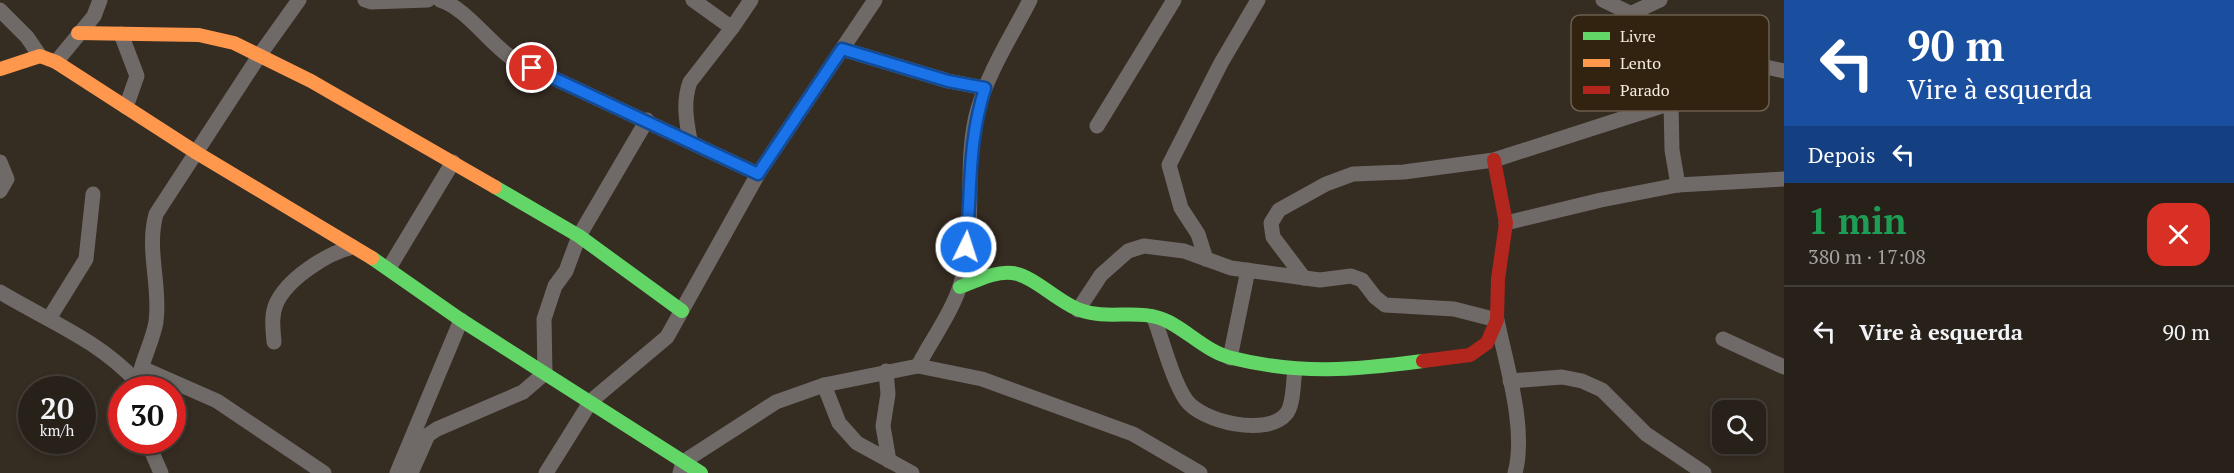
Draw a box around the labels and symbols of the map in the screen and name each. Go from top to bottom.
legend [1571,15,1769,111]
text: Livre [1620,25,1656,47]
pin [506,42,557,93]
text: Lento [1620,52,1661,74]
text: Parado [1620,79,1670,101]
position arrow [934,215,998,279]
speed limit sign: 30 [108,376,186,454]

